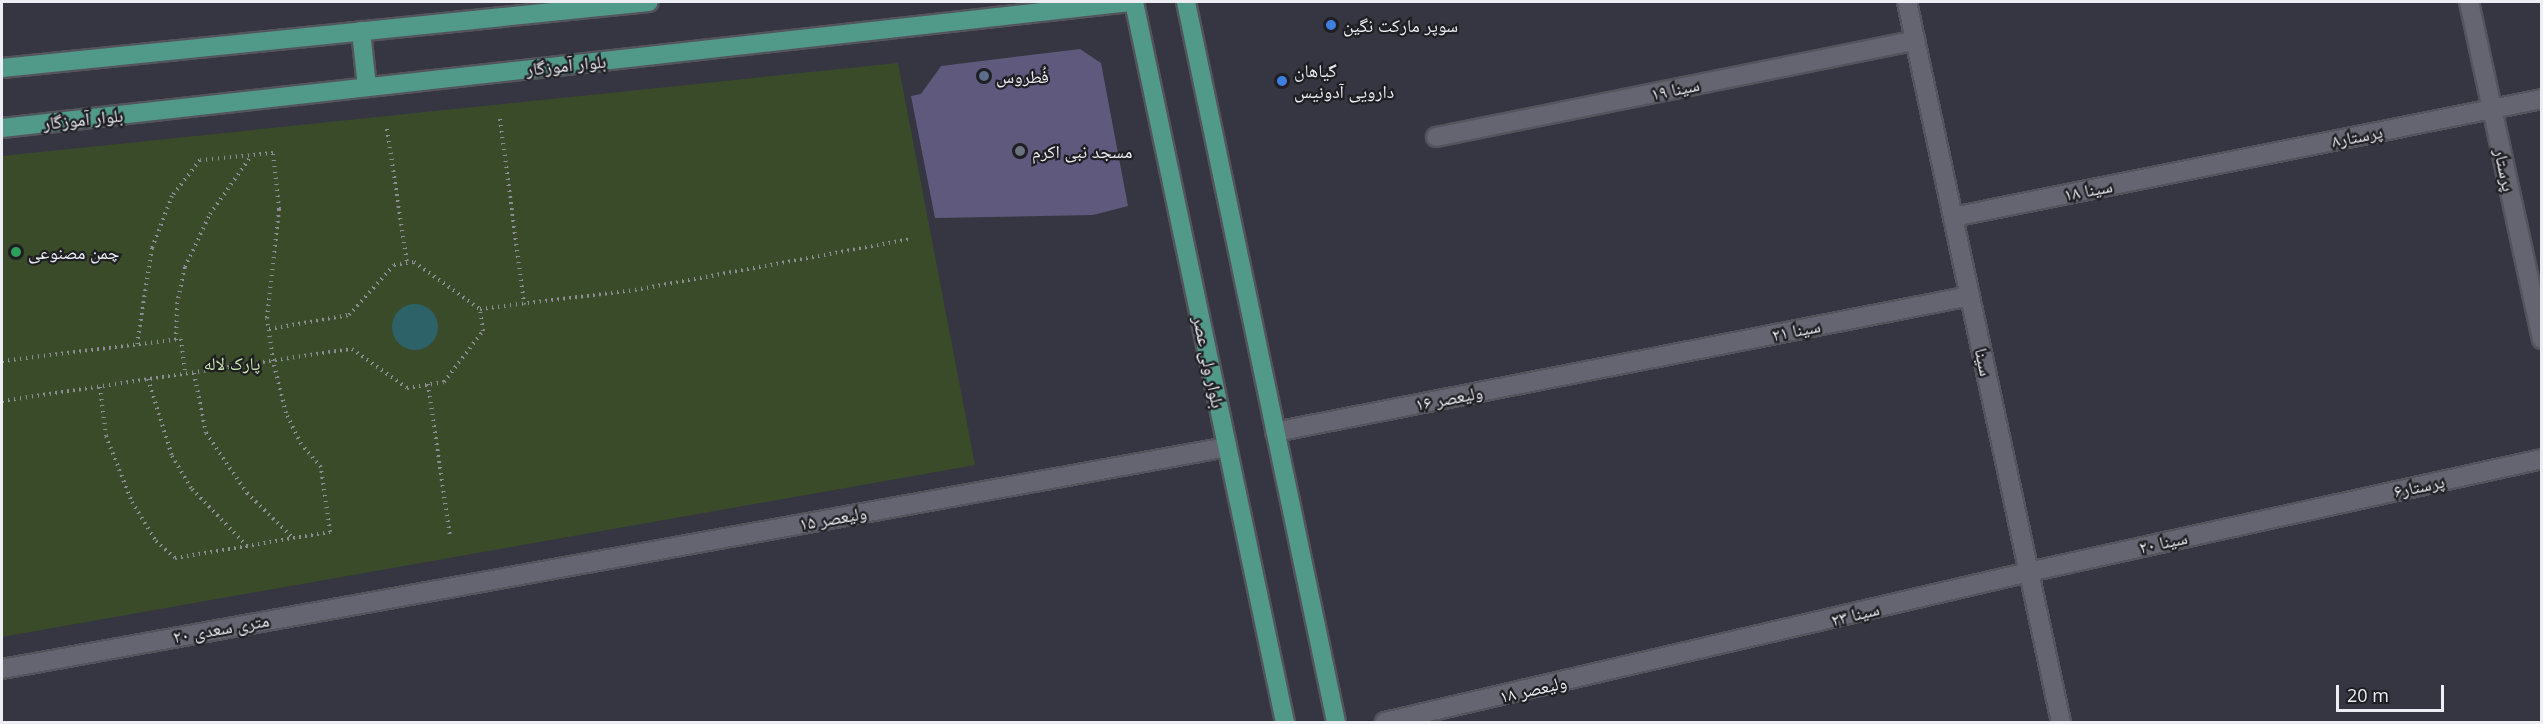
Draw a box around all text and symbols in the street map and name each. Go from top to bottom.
place label: سوپر مارکت نگین [1343,14,1458,36]
marker: سوپر مارکت نگین [1324,18,1338,32]
street label: بلوار آموزگار [525,50,607,80]
place label: گیاهان دارویی آدونیس [1294,60,1394,103]
place label: فُطروس [996,65,1049,87]
marker: فُطروس [977,69,991,83]
street label: سینا ۱۹ [1649,73,1701,105]
marker: گیاهان دارویی آدونیس [1275,74,1289,88]
street label: بلوار آموزگار [42,104,124,134]
street label: پرستار۸ [2330,120,2384,152]
place label: مسجد نبی اکرم [1032,140,1132,162]
marker: مسجد نبی اکرم [1013,144,1027,158]
street label: پرستار [2490,147,2520,193]
street label: سینا ۱۸ [2062,175,2114,205]
place label: چمن مصنوعی [28,241,119,263]
marker: چمن مصنوعی [9,245,23,259]
street label: بلوار ولی عصر [1189,314,1229,410]
street label: سینا ۲۱ [1770,315,1822,345]
street label: سینا [1971,346,1997,378]
park label: پارک لاله [204,352,260,374]
street label: ولیعصر ۱۶ [1413,381,1485,415]
street label: پرستار۶ [2392,470,2446,502]
street label: ولیعصر ۱۵ [797,501,869,535]
street label: سینا ۲۰ [2137,526,2189,558]
street label: سینا ۲۳ [1829,598,1881,630]
street label: ۲۰ متری سعدی [171,609,271,647]
street label: ولیعصر ۱۸ [1497,671,1569,707]
scale bar [2339,673,2447,711]
text: 20 m [2347,683,2389,707]

